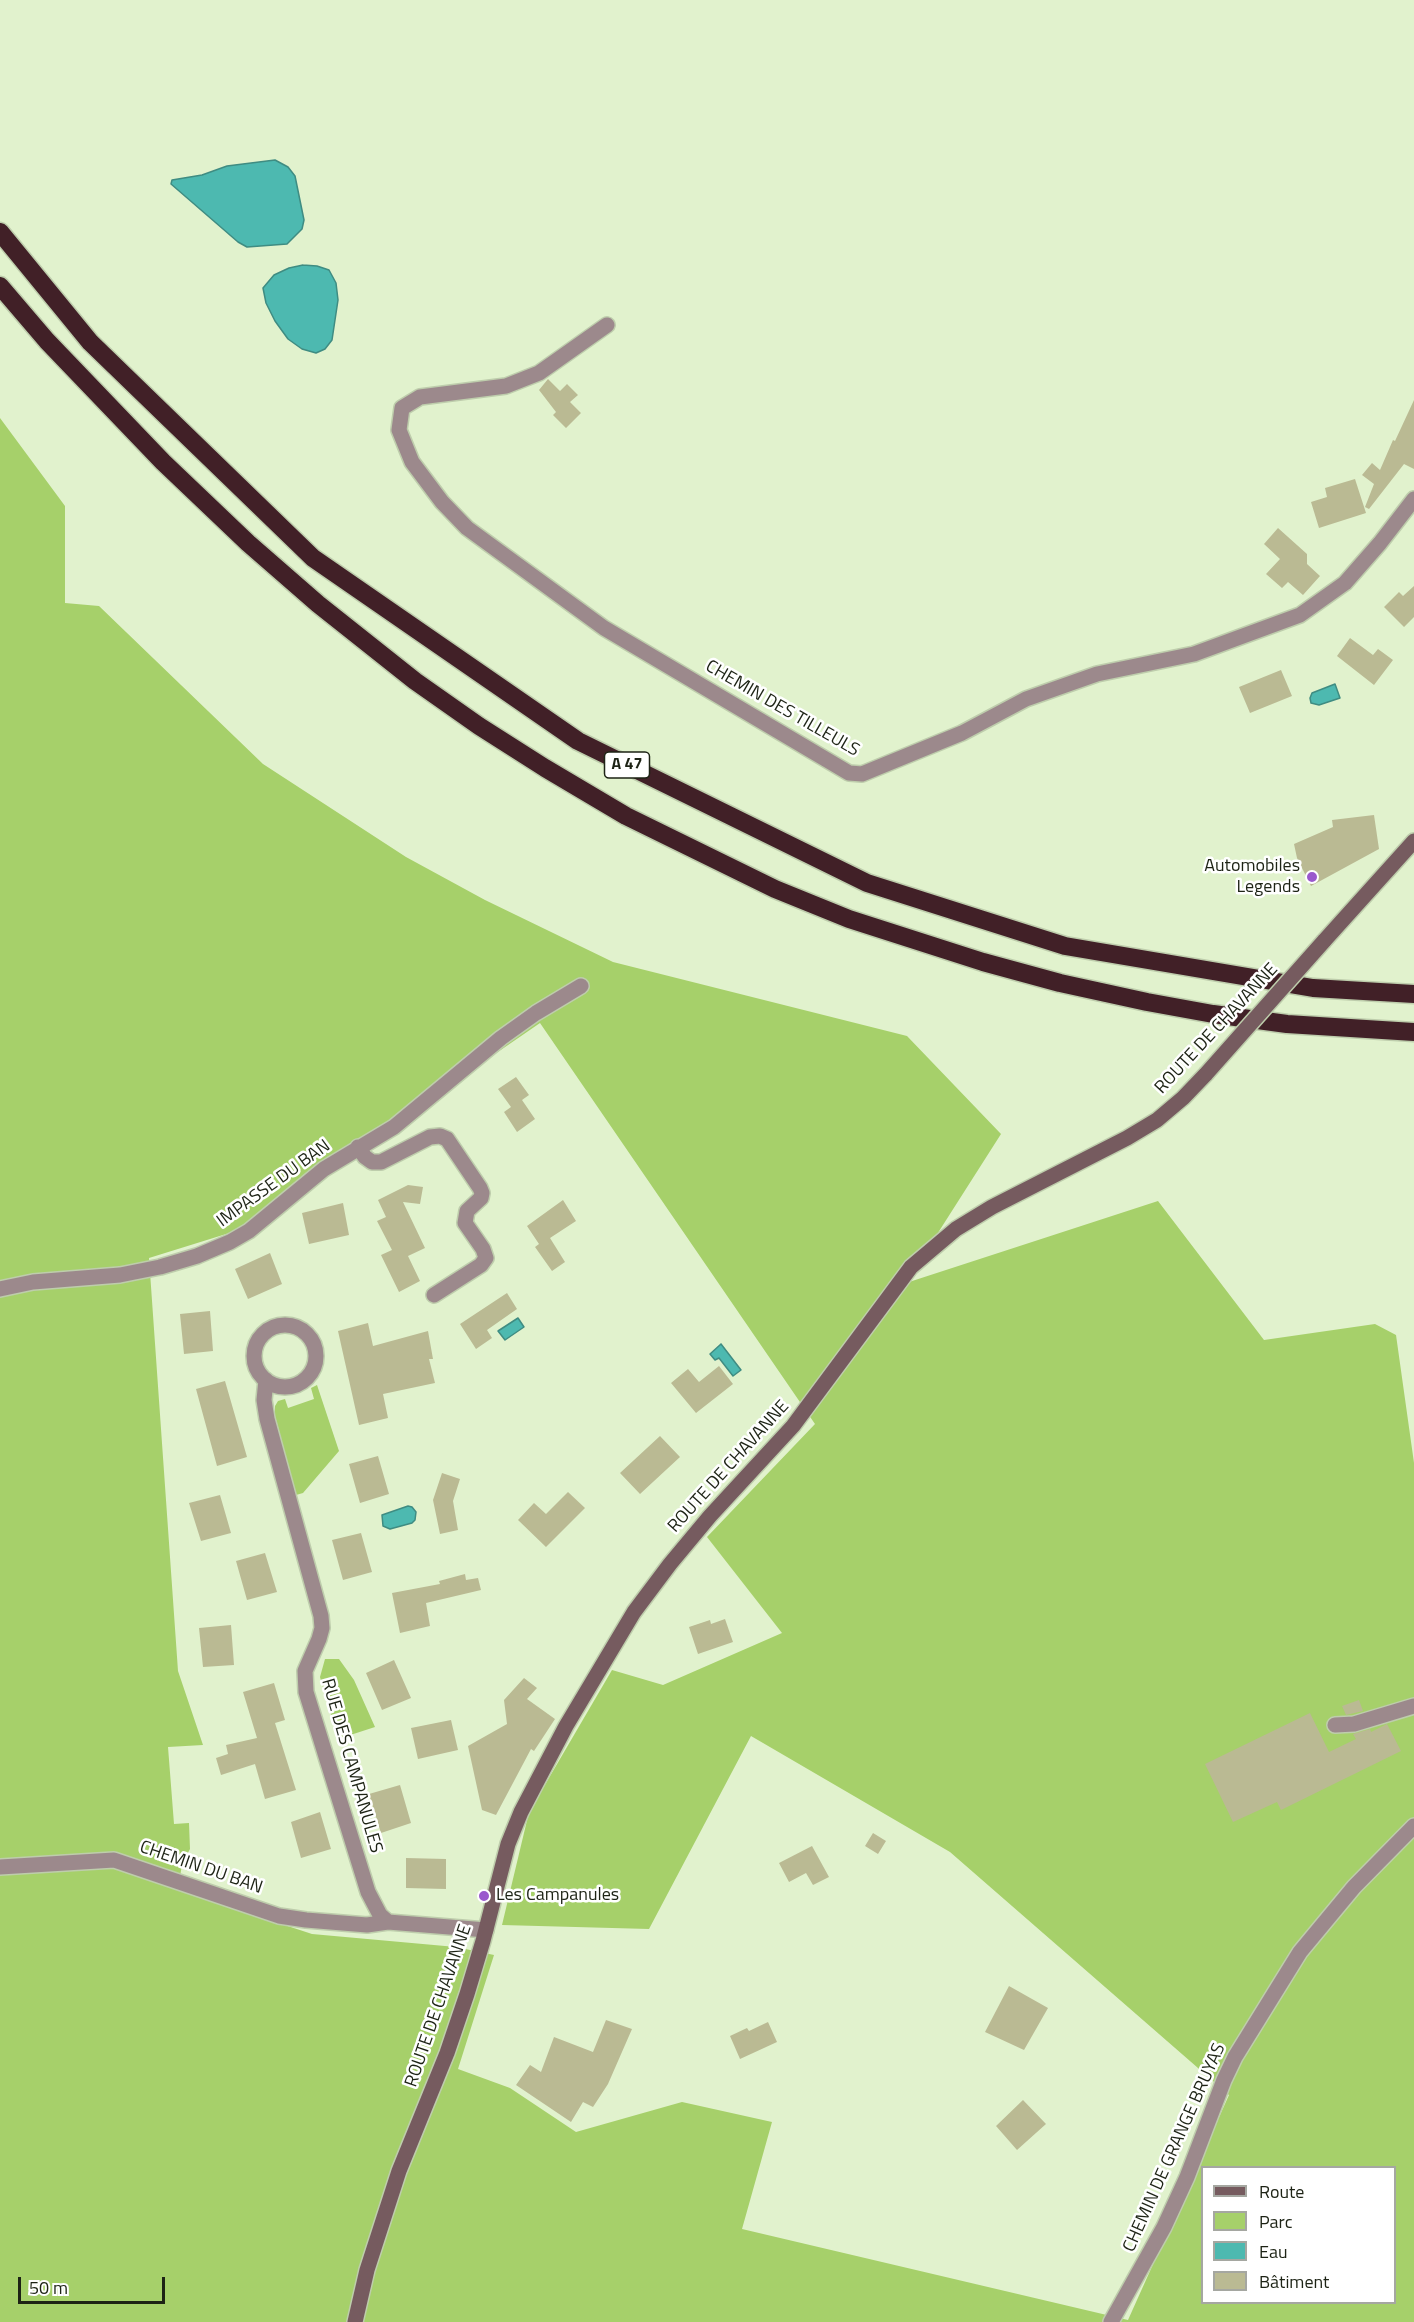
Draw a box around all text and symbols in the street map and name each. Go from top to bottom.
street label: CHEMIN DES TILLEULS [701,656,863,762]
road number: A 47 [604,752,650,778]
place label: Automobiles Legends [1204,856,1300,898]
marker: Automobiles Legends [1305,870,1319,884]
street label: ROUTE DE CHAVANNE [1151,959,1283,1099]
street label: IMPASSE DU BAN [213,1136,335,1232]
street label: ROUTE DE CHAVANNE [664,1396,794,1538]
street label: RUE DES CAMPANULES [316,1676,386,1856]
street label: CHEMIN DU BAN [137,1837,265,1899]
place label: Les Campanules [496,1885,619,1907]
marker: Les Campanules [477,1889,491,1903]
street label: ROUTE DE CHAVANNE [401,1922,477,2090]
street label: CHEMIN DE GRANGE BRUYAS [1119,2040,1231,2256]
legend [1201,2166,1396,2304]
text: Route [1259,2178,1304,2205]
text: Parc [1259,2208,1293,2235]
text: Eau [1259,2238,1288,2265]
scale bar [21,2265,168,2303]
text: Bâtiment [1259,2268,1329,2295]
text: 50 m [29,2274,68,2301]

